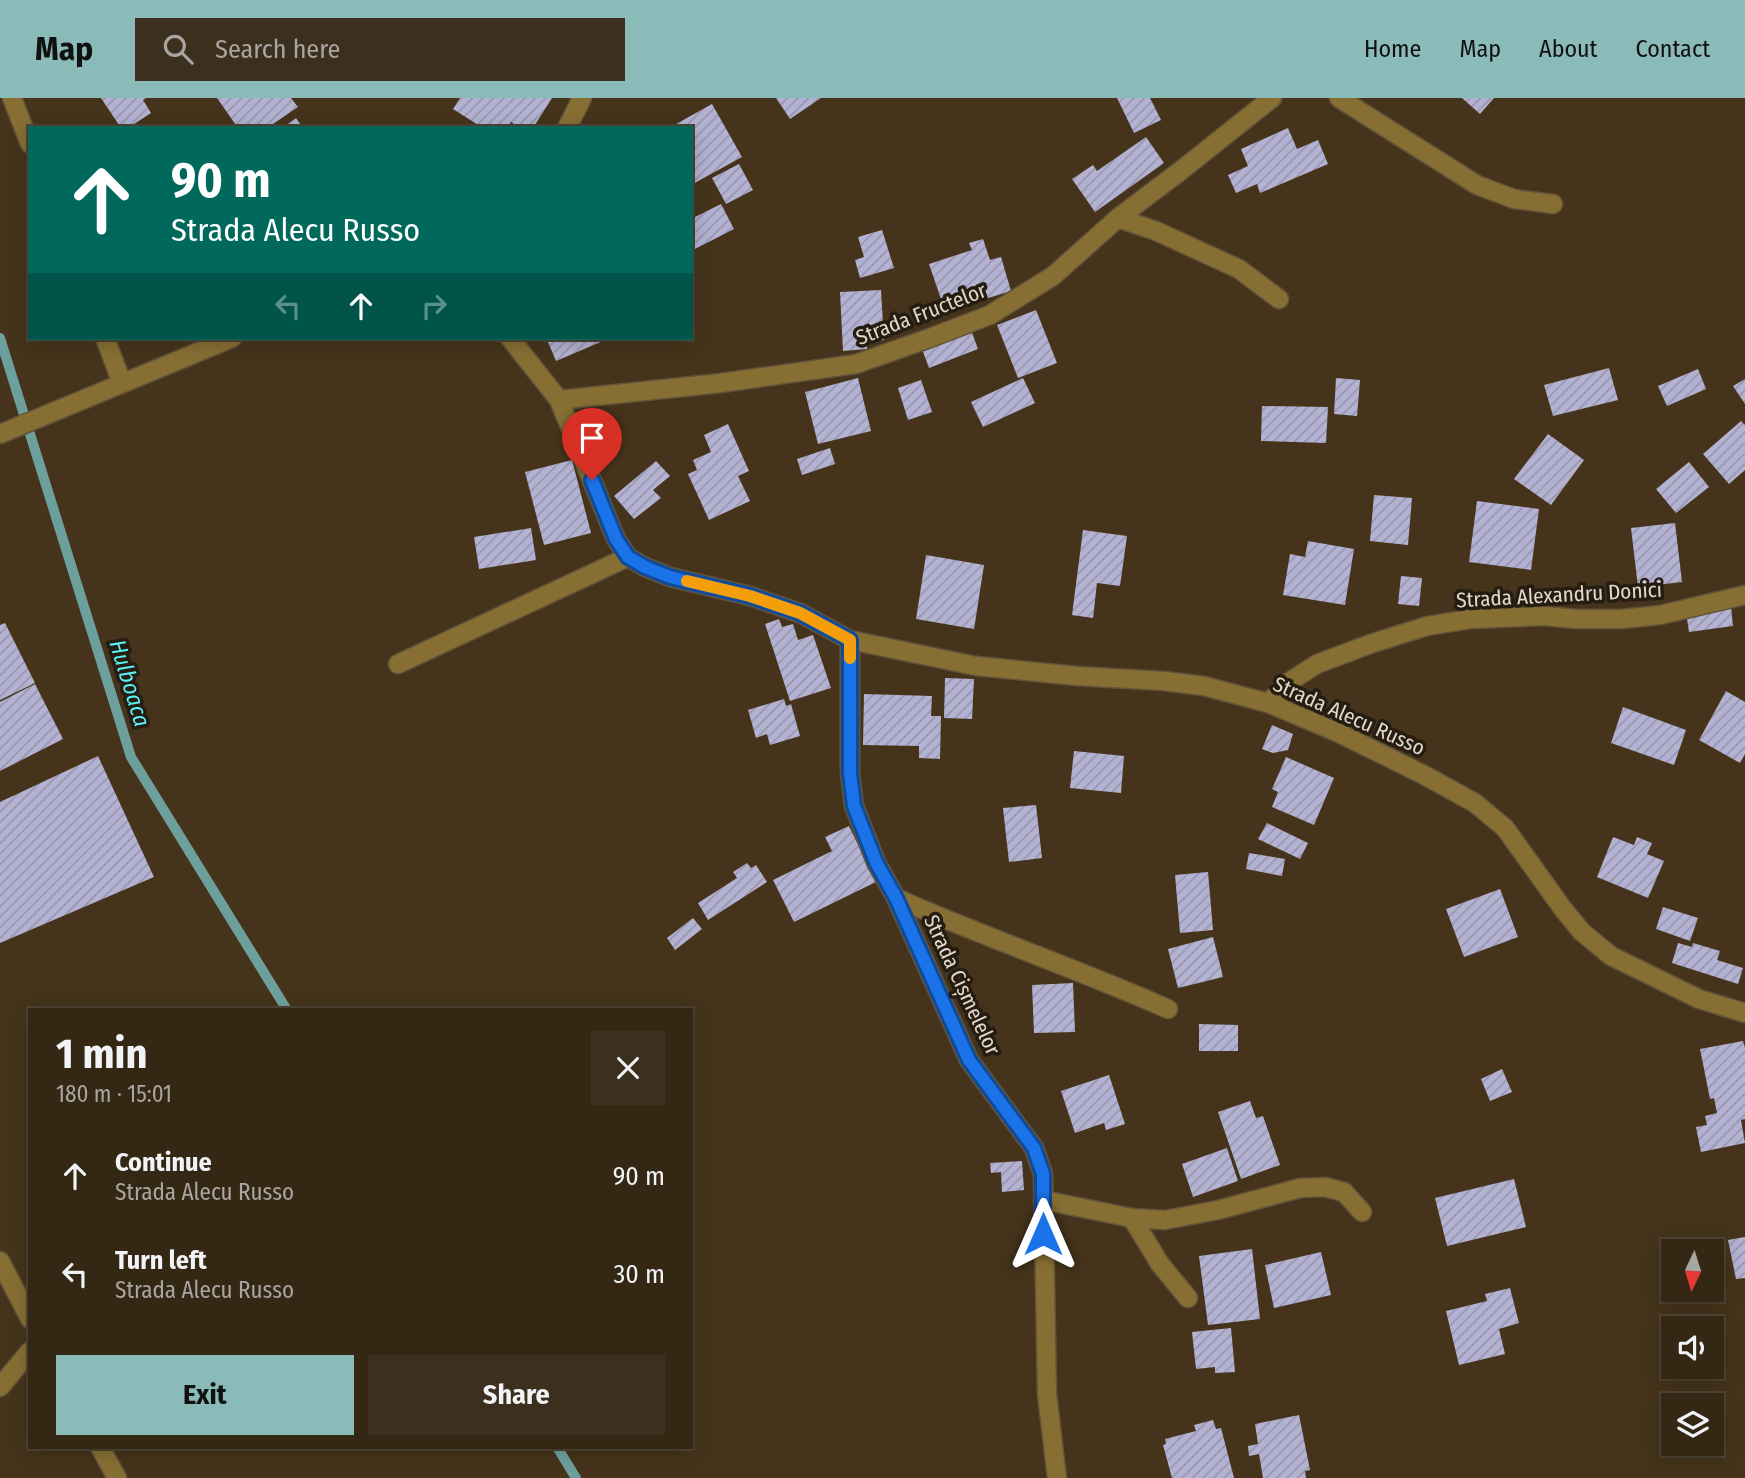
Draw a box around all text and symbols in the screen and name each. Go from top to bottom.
search box [135,18,625,81]
text: Map [35,29,93,69]
icon: search [159,30,197,68]
text: Search here [215,34,340,65]
text: Home [1364,35,1421,63]
text: Map [1459,35,1501,63]
text: About [1539,35,1597,63]
text: Contact [1635,35,1710,63]
text: 90 m [171,151,271,210]
icon: ahead [56,154,147,245]
text: Strada Alecu Russo [171,211,420,249]
street label: Strada Fructelor [852,277,990,351]
icon: left [269,287,307,325]
icon: ahead [342,287,380,325]
icon: right [415,287,453,325]
pin [562,408,622,480]
icon: arrive [573,419,611,457]
street label: Strada Alexandru Donici [1455,577,1663,613]
water label: Hulboaca [104,636,156,730]
street label: Strada Alecu Russo [1269,671,1429,761]
street label: Strada Cișmelelor [918,911,1006,1060]
text: 1 min [56,1029,147,1079]
button: close [591,1031,665,1105]
text: 180 m · 15:01 [56,1080,172,1108]
text: Continue [115,1147,212,1178]
icon: ahead [56,1157,94,1195]
text: 90 m [613,1161,665,1192]
text: Strada Alecu Russo [115,1178,294,1206]
position arrow [1006,1197,1080,1271]
north arrow [1661,1239,1724,1302]
map controls [1661,1239,1724,1456]
text: Turn left [115,1245,207,1276]
icon: left [56,1255,94,1293]
text: 30 m [614,1259,665,1290]
text: Strada Alecu Russo [115,1276,294,1304]
button: sound [1661,1316,1724,1379]
button: Exit [56,1355,354,1435]
button: Share [368,1355,665,1435]
button: layers [1661,1393,1724,1456]

